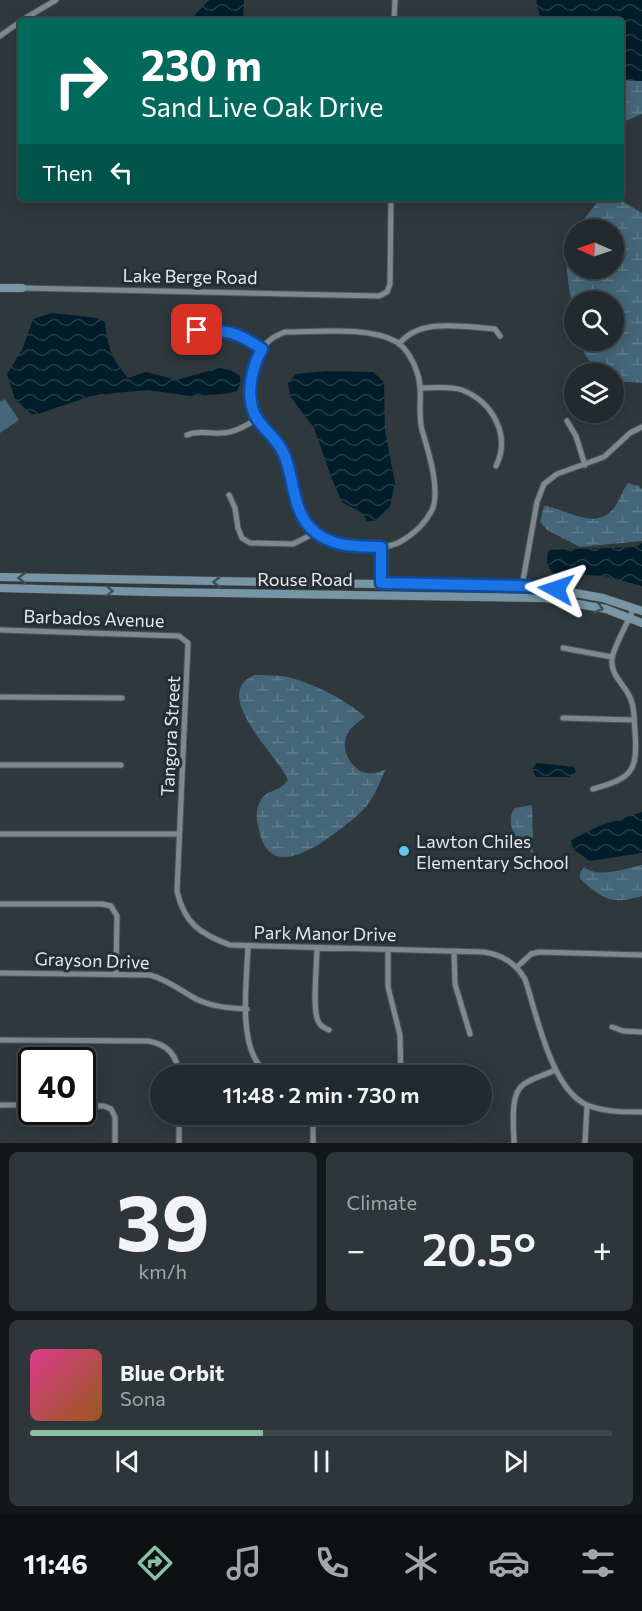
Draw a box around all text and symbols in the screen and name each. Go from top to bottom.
text: 230 m [141,38,262,90]
icon: right [42,42,120,120]
text: Sand Live Oak Drive [141,90,384,123]
icon: left [105,156,138,189]
text: Then [42,159,93,186]
north arrow [564,219,624,279]
map controls [564,219,624,423]
street label: Lake Berge Road [122,264,258,288]
button: search [564,291,624,351]
pin [171,304,222,355]
icon: arrive [180,313,213,346]
button: layers [564,363,624,423]
position arrow [524,557,588,621]
street label: Rouse Road [257,568,353,590]
one-way arrow [18,572,27,584]
one-way arrow [213,576,222,588]
one-way arrow [104,585,113,597]
one-way arrow [593,601,604,613]
street label: Barbados Avenue [23,605,165,631]
street label: Tangora Street [156,675,184,797]
place label: Lawton Chiles Elementary School [416,830,569,873]
marker: Lawton Chiles Elementary School [397,844,411,858]
street label: Park Manor Drive [253,921,397,945]
street label: Grayson Drive [34,947,150,973]
speed limit sign: 40 [18,1047,96,1125]
text: 11:48 · 2 min · 730 m [222,1081,420,1108]
text: 39 [116,1172,210,1267]
text: Climate [347,1190,417,1214]
text: 20.5° [422,1220,536,1275]
text: − [347,1228,365,1269]
text: + [593,1228,612,1269]
text: km/h [138,1259,187,1283]
text: Blue Orbit [120,1359,224,1386]
text: Sona [120,1386,166,1410]
icon: previous [111,1445,144,1478]
icon: pause [305,1445,338,1478]
icon: next [499,1445,532,1478]
icon: directions [134,1542,176,1584]
icon: music [223,1542,265,1584]
icon: phone [311,1542,353,1584]
icon: climate [400,1542,442,1584]
icon: car [488,1542,530,1584]
icon: filters [577,1542,619,1584]
text: 11:46 [23,1547,88,1580]

